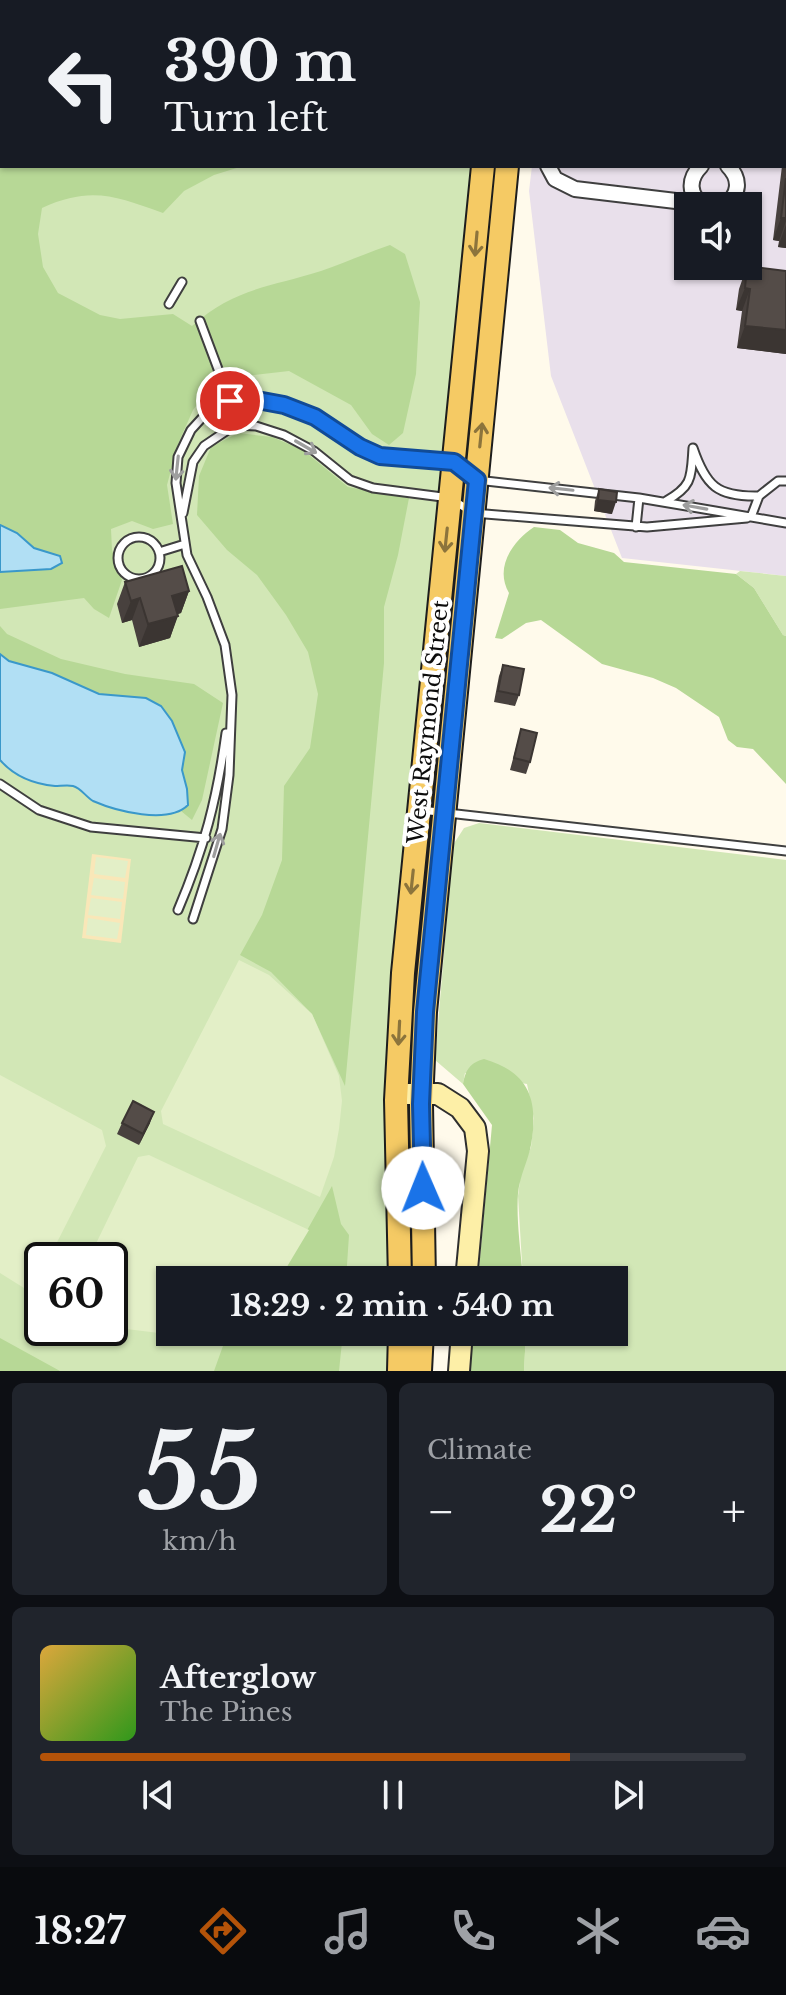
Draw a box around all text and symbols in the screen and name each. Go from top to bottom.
text: 390 m [164,27,357,96]
icon: left [32,32,136,136]
text: Turn left [164,96,328,141]
map controls [674,192,762,280]
button: sound [674,192,762,280]
one-way arrow [468,230,483,257]
pin [196,367,264,435]
icon: arrive [208,379,252,423]
one-way arrow [474,422,489,449]
one-way arrow [294,439,317,455]
one-way arrow [170,455,185,481]
one-way arrow [548,482,575,497]
one-way arrow [683,498,708,513]
one-way arrow [439,526,454,552]
street label: West Raymond Street [402,598,454,846]
one-way arrow [210,833,225,859]
one-way arrow [404,868,419,895]
one-way arrow [392,1019,407,1046]
position arrow [381,1146,465,1230]
speed limit sign: 60 [24,1242,128,1346]
text: 18:29 · 2 min · 540 m [230,1287,554,1324]
text: 55 [138,1408,261,1537]
text: Climate [427,1434,532,1466]
text: 22° [539,1474,637,1548]
text: − [427,1484,455,1539]
text: + [722,1484,746,1539]
text: km/h [163,1525,236,1557]
text: Afterglow [160,1659,316,1696]
text: The Pines [160,1696,292,1728]
icon: previous [136,1773,180,1817]
icon: pause [371,1773,415,1817]
icon: next [606,1773,650,1817]
icon: directions [195,1903,251,1959]
icon: music [320,1903,376,1959]
icon: phone [445,1903,501,1959]
icon: climate [570,1903,626,1959]
icon: car [695,1903,751,1959]
text: 18:27 [35,1909,125,1954]

